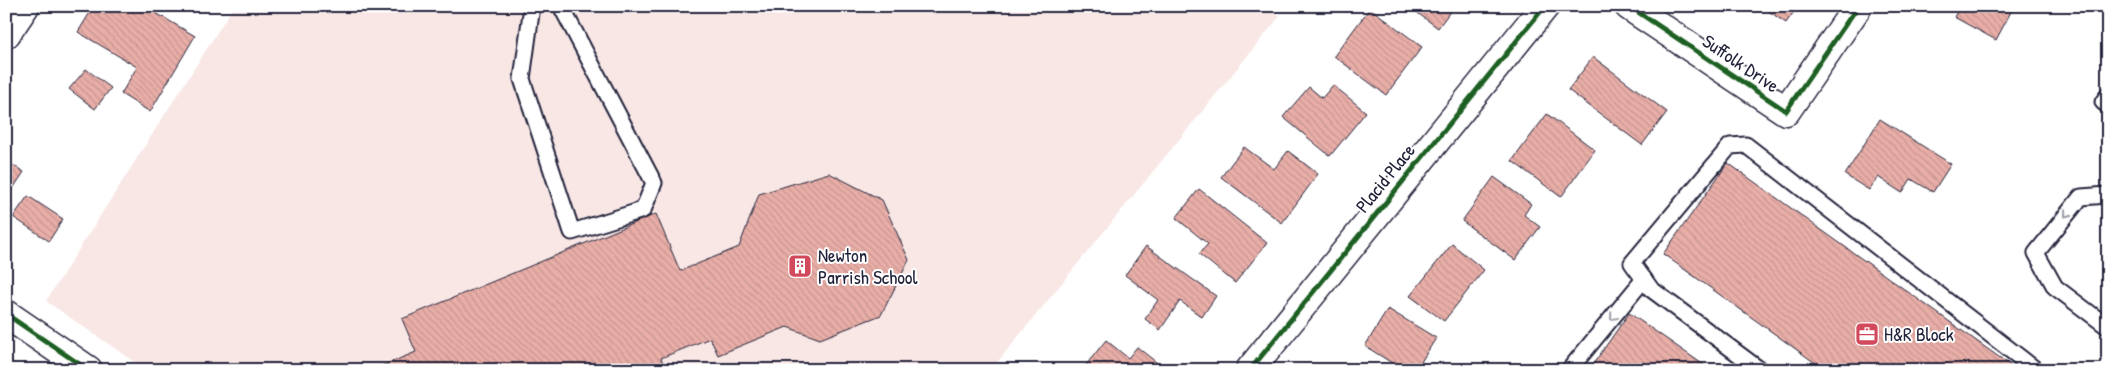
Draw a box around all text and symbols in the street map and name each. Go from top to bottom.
street label: Suffolk Drive [1698,28,1785,98]
street label: Placid Place [1349,138,1421,218]
one-way arrow [2064,208,2073,217]
place label: Newton Parrish School [818,242,919,290]
building icon: Newton Parrish School [787,253,813,279]
one-way arrow [1610,311,1618,320]
office icon: H&R Block [1854,321,1880,347]
place label: H&R Block [1884,321,1954,347]

